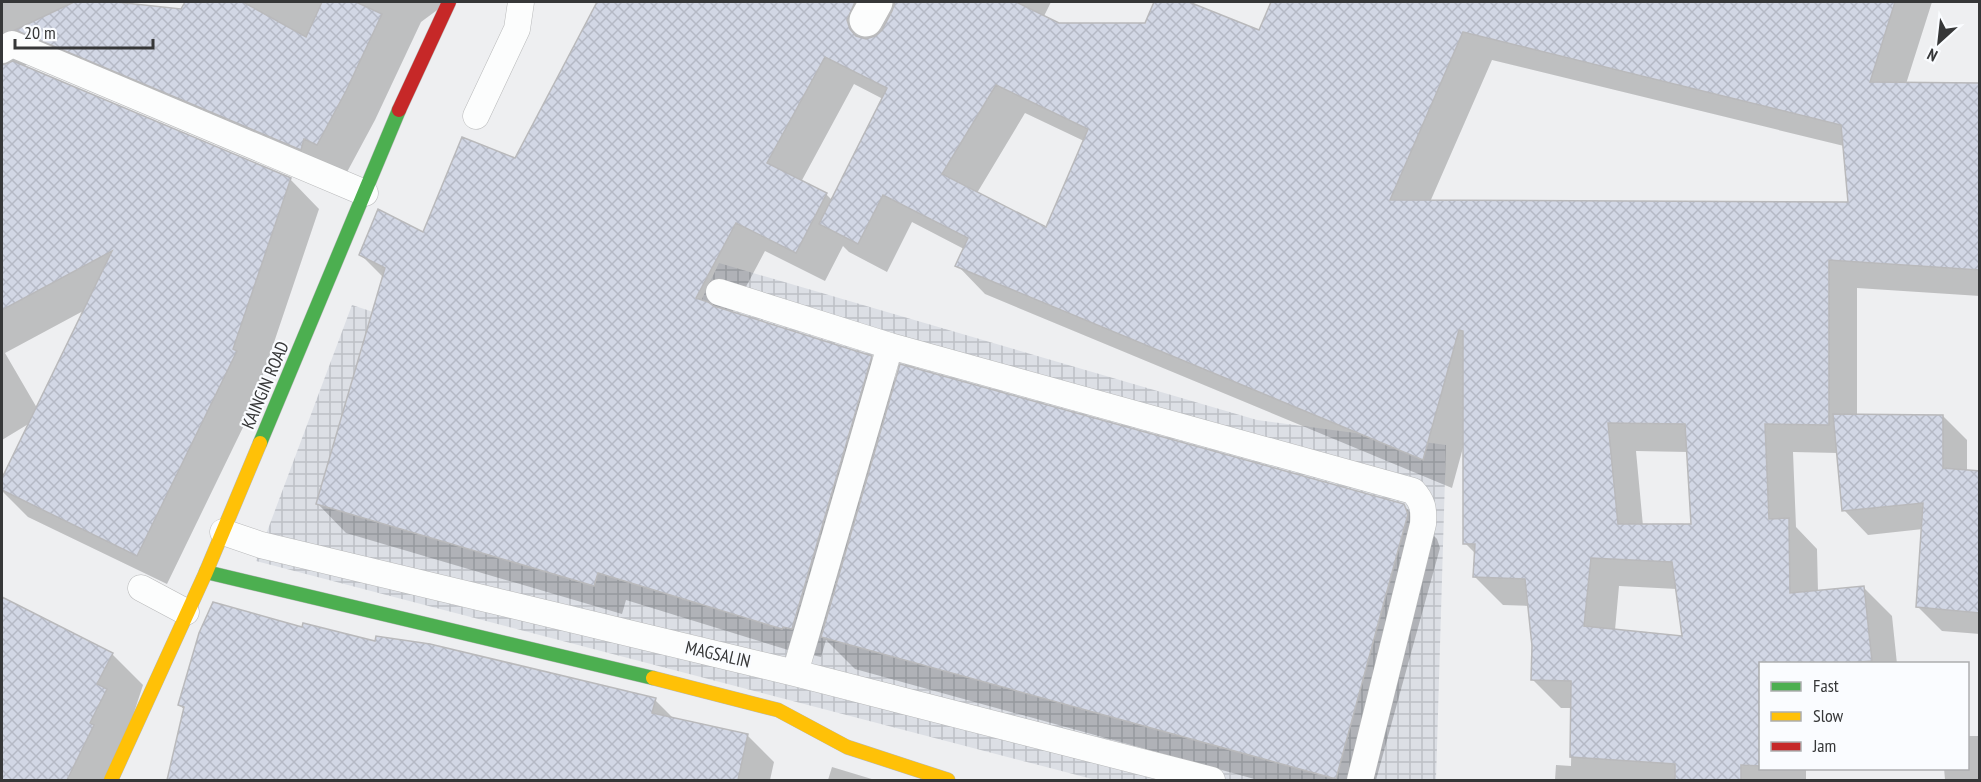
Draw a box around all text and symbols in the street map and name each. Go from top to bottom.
scale bar [15,12,153,50]
north arrow [1909,12,1969,72]
text: 20 m [24,21,56,44]
text: N [1924,44,1941,66]
street label: KAINGIN ROAD [236,338,294,432]
street label: MAGSALIN [683,635,753,673]
legend [1759,662,1969,770]
text: Fast [1813,674,1839,697]
text: Slow [1813,704,1844,727]
text: Jam [1812,734,1836,757]

